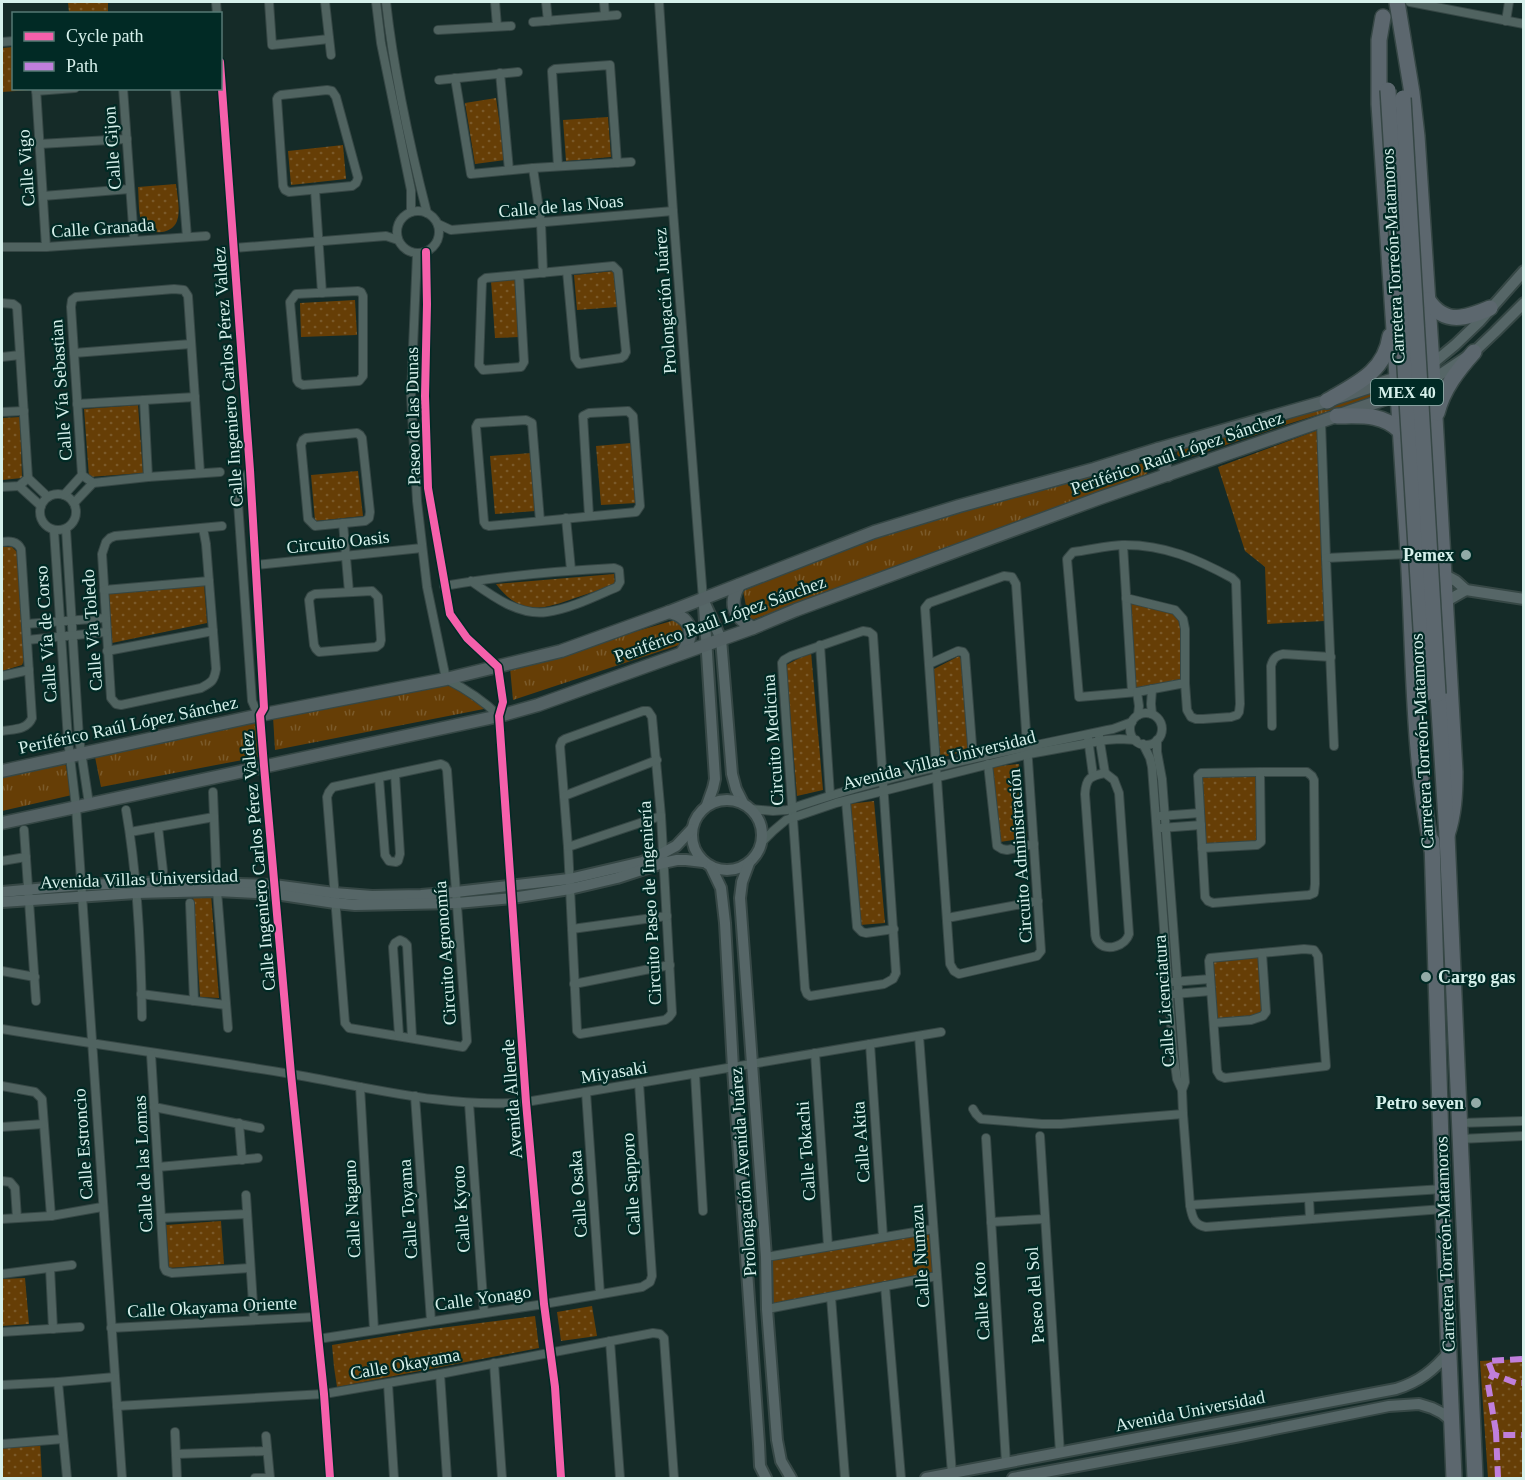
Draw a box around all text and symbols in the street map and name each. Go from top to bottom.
legend [12,12,222,90]
text: Cycle path [66,26,143,46]
text: Path [66,56,98,76]
street label: Calle Gijon [99,106,125,190]
street label: Calle Vigo [13,129,39,207]
street label: Carretera Torreón-Matamoros [1377,148,1409,364]
street label: Calle de las Noas [498,191,624,221]
street label: Calle Granada [51,214,155,242]
street label: Prolongación Juárez [650,227,680,375]
street label: Calle Ingeniero Carlos Pérez Valdez [209,246,247,508]
street label: Calle Vía Sebastian [46,319,76,461]
street label: Paseo de las Dunas [402,347,424,485]
road number: MEX 40 [1371,379,1443,405]
street label: Periférico Raúl López Sánchez [1068,407,1286,499]
street label: Circuito Oasis [285,527,391,557]
place label: Pemex [1403,545,1454,565]
marker: Pemex [1459,548,1473,562]
street label: Calle Vía de Corso [31,565,61,703]
street label: Calle Vía Toledo [78,568,106,692]
street label: Periférico Raúl López Sánchez [612,571,828,667]
street label: Carretera Torreón-Matamoros [1406,633,1438,849]
street label: Circuito Medicina [758,674,788,806]
street label: Periférico Raúl López Sánchez [17,692,239,758]
street label: Avenida Villas Universidad [840,726,1038,794]
street label: Calle Ingeniero Carlos Pérez Valdez [237,730,279,992]
street label: Circuito Administración [1004,768,1036,944]
street label: Circuito Paseo de Ingeniería [635,800,665,1006]
street label: Avenida Villas Universidad [40,866,238,892]
street label: Circuito Agronomía [430,880,460,1026]
street label: Calle Licenciatura [1149,934,1179,1068]
place label: Cargo gas [1438,967,1516,987]
marker: Cargo gas [1419,970,1433,984]
street label: Avenida Allende [498,1038,526,1160]
street label: Miyasaki [579,1057,649,1087]
street label: Prolongación Avenida Juárez [726,1067,760,1277]
street label: Calle Estroncio [69,1088,97,1200]
place label: Petro seven [1376,1093,1464,1113]
street label: Calle de las Lomas [129,1095,157,1233]
marker: Petro seven [1469,1096,1483,1110]
street label: Calle Tokachi [793,1100,819,1202]
street label: Calle Akita [848,1101,874,1183]
street label: Calle Sapporo [617,1132,645,1236]
street label: Carretera Torreón-Matamoros [1431,1136,1459,1352]
street label: Calle Osaka [565,1150,591,1238]
street label: Calle Toyama [395,1158,421,1260]
street label: Calle Nagano [339,1159,365,1259]
street label: Calle Kyoto [448,1165,474,1253]
street label: Calle Numazu [906,1204,934,1308]
street label: Paseo del Sol [1022,1246,1048,1344]
street label: Calle Koto [968,1261,994,1341]
street label: Calle Yonago [434,1281,532,1315]
street label: Calle Okayama Oriente [127,1293,297,1321]
street label: Calle Okayama [348,1344,462,1384]
street label: Avenida Universidad [1113,1387,1267,1435]

